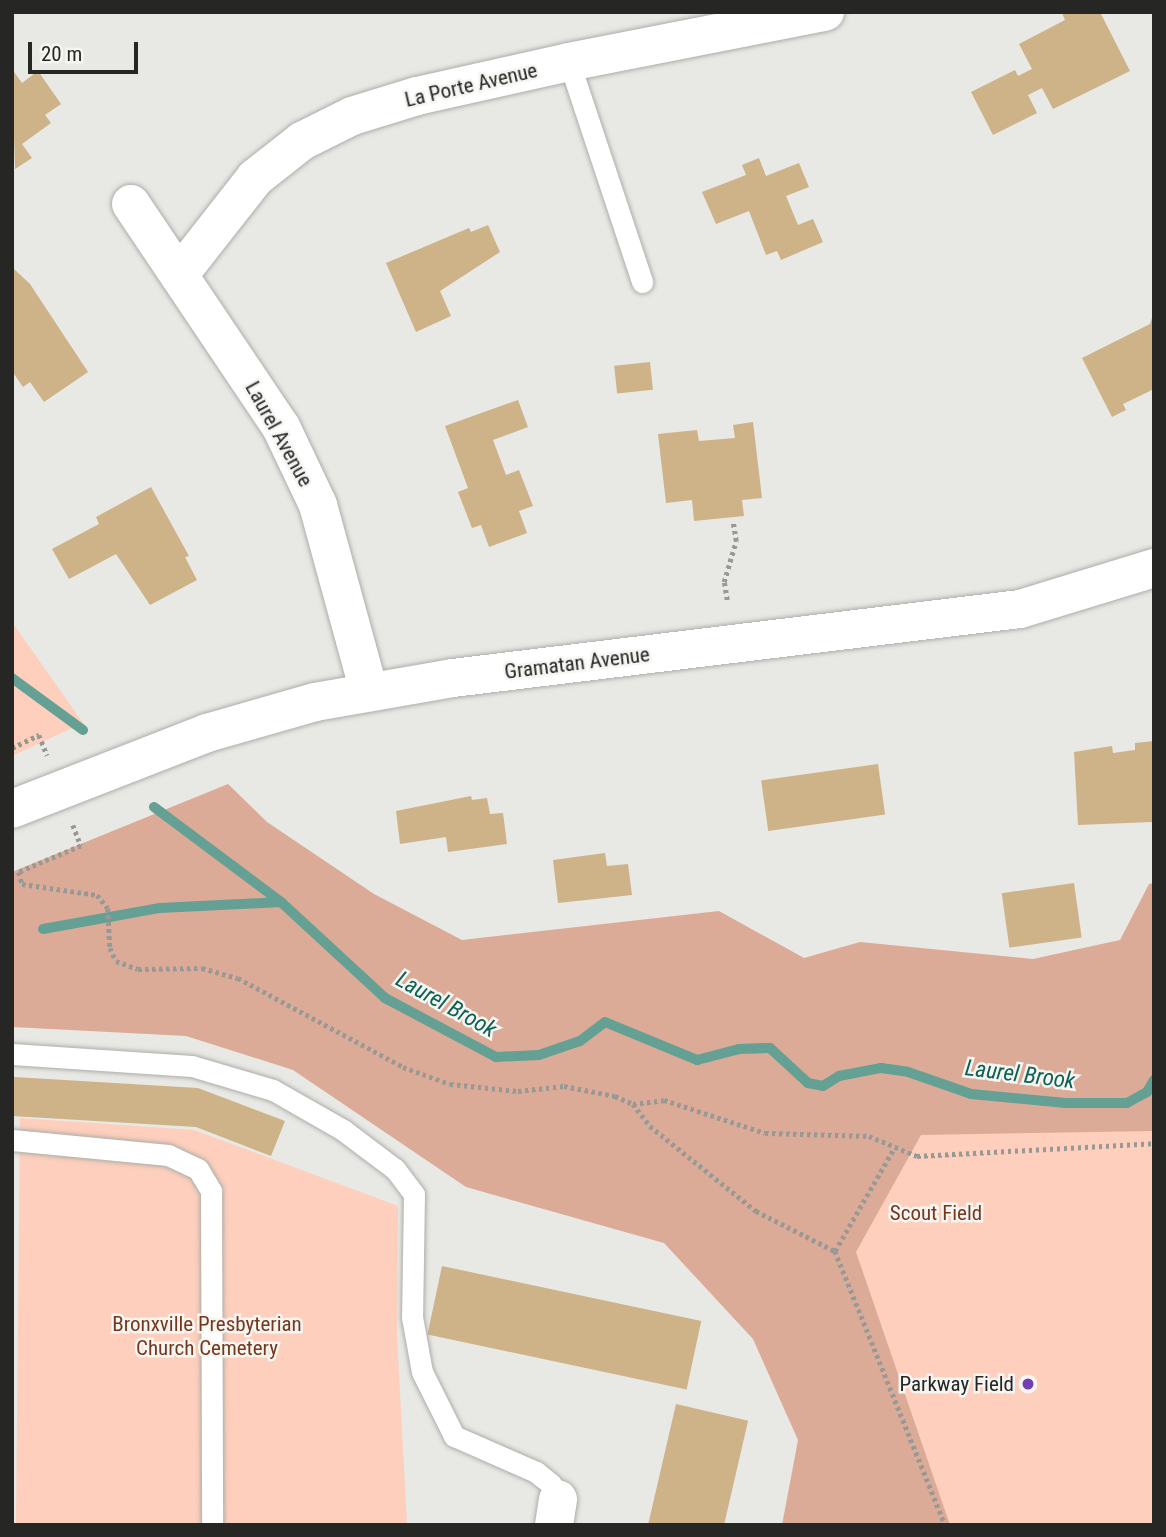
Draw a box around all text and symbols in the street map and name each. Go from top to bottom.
scale bar [32,28,142,72]
text: 20 m [41,42,82,66]
street label: La Porte Avenue [402,58,540,112]
street label: Laurel Avenue [240,377,318,491]
street label: Gramatan Avenue [503,642,651,684]
water label: Laurel Brook [391,966,501,1044]
water label: Laurel Brook [963,1055,1077,1095]
park label: Scout Field [890,1200,982,1226]
park label: Bronxville Presbyterian Church Cemetery [112,1311,302,1361]
place label: Parkway Field [899,1371,1014,1397]
marker: Parkway Field [1020,1376,1036,1392]

